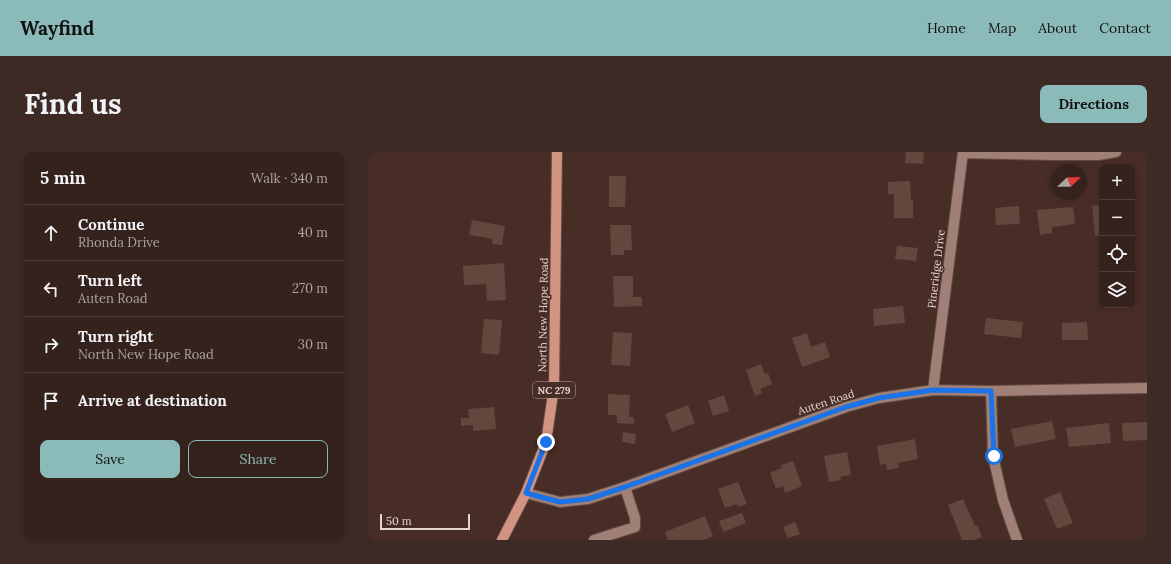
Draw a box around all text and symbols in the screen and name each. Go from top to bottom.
text: Wayfind [20,16,94,40]
text: Home [927,19,966,37]
text: Map [988,19,1016,37]
text: About [1038,19,1077,37]
text: Contact [1099,19,1151,37]
button: Directions [1040,85,1147,123]
text: Find us [24,86,122,122]
north arrow [1051,164,1087,200]
map controls [1099,164,1135,308]
button: + [1099,164,1135,200]
text: 5 min [40,167,86,189]
text: Walk · 340 m [251,170,328,187]
button: − [1099,200,1135,236]
text: Continue [78,215,144,234]
icon: ahead [40,222,62,244]
text: 40 m [298,224,328,241]
street label: Pineridge Drive [924,229,948,309]
text: Rhonda Drive [78,234,160,251]
button: locate [1099,236,1135,272]
street label: North New Hope Road [535,257,551,373]
text: Turn left [78,271,142,290]
button: layers [1099,272,1135,308]
icon: left [40,278,62,300]
text: 270 m [292,280,328,297]
text: Auten Road [78,290,147,307]
text: Turn right [78,327,154,346]
icon: right [40,334,62,356]
text: 30 m [298,336,328,353]
text: North New Hope Road [78,346,214,363]
road number: NC 279 [533,382,575,398]
street label: Auten Road [795,386,857,418]
icon: arrive [40,390,62,412]
text: Arrive at destination [78,391,227,410]
route end [537,433,555,451]
button: Save [40,440,180,478]
button: Share [188,440,328,478]
route start [985,447,1003,465]
scale bar [380,512,470,531]
text: 50 m [386,514,412,528]

